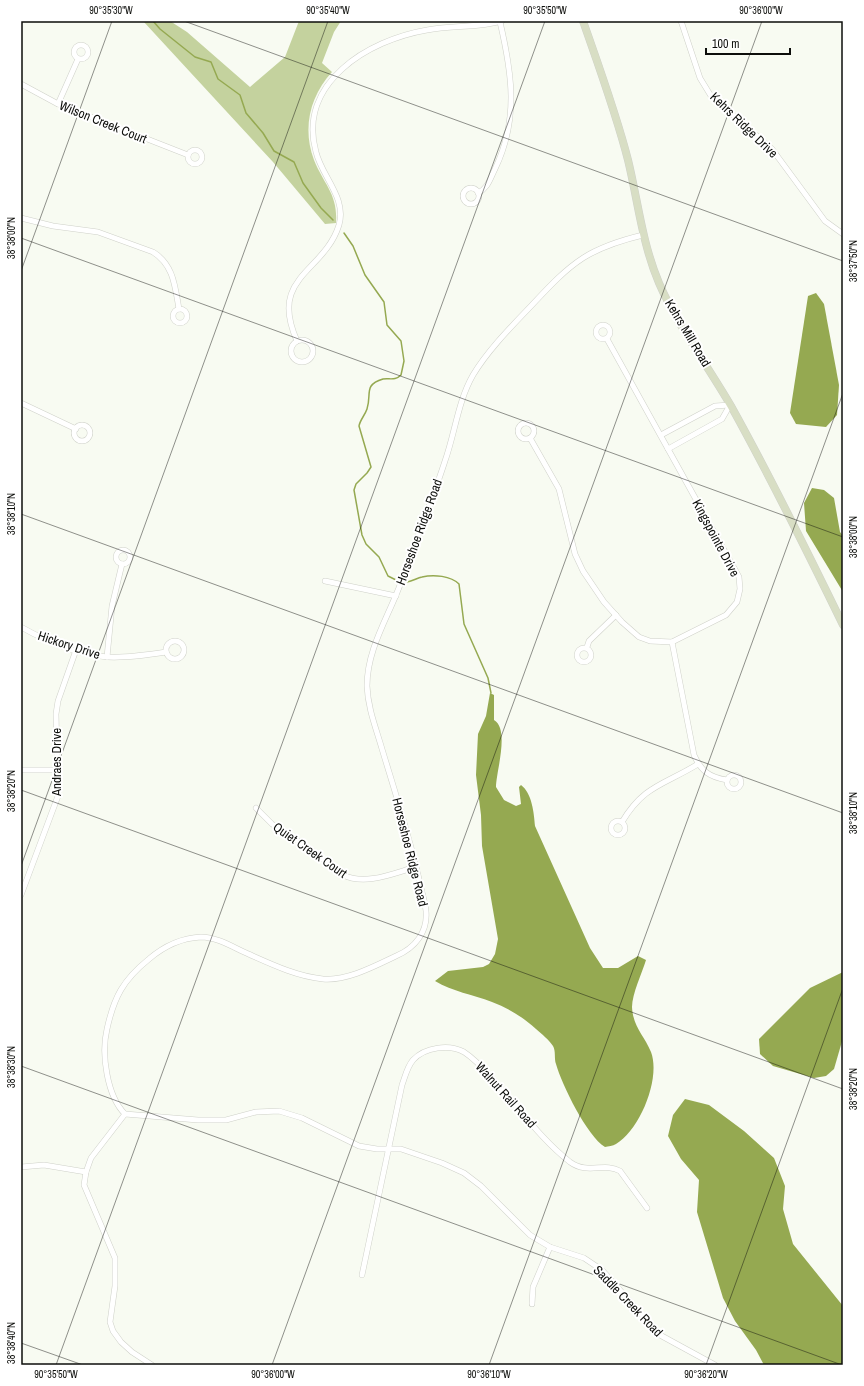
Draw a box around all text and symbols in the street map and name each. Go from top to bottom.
text: 90°35'30"W [89,4,133,17]
text: 90°35'40"W [306,4,350,17]
text: 90°35'50"W [523,4,567,17]
text: 90°36'00"W [739,4,783,17]
scale bar [706,30,790,56]
text: 100 m [712,36,739,52]
street label: Kehrs Ridge Drive [707,88,781,162]
street label: Wilson Creek Court [57,97,149,147]
text: 38°38'00"N [5,217,18,259]
text: 38°37'50"N [847,240,860,282]
street label: Kehrs Mill Road [661,296,715,370]
street label: Horseshoe Ridge Road [392,477,446,587]
text: 38°38'10"N [5,493,18,535]
street label: Kingspointe Drive [688,496,744,580]
text: 38°38'00"N [847,516,860,558]
street label: Hickory Drive [36,627,102,663]
street label: Andraes Drive [48,728,65,797]
text: 38°38'20"N [5,770,18,812]
text: 38°38'10"N [847,792,860,834]
street label: Horseshoe Ridge Road [388,796,432,908]
street label: Quiet Creek Court [270,818,350,882]
text: 38°38'30"N [5,1046,18,1088]
street label: Walnut Rail Road [472,1058,540,1132]
text: 38°38'20"N [847,1068,860,1110]
street label: Saddle Creek Road [590,1262,666,1340]
text: 38°38'40"N [5,1322,18,1364]
text: 90°35'50"W [34,1368,78,1381]
text: 90°36'00"W [251,1368,295,1381]
text: 90°36'10"W [467,1368,511,1381]
text: 90°36'20"W [684,1368,728,1381]

